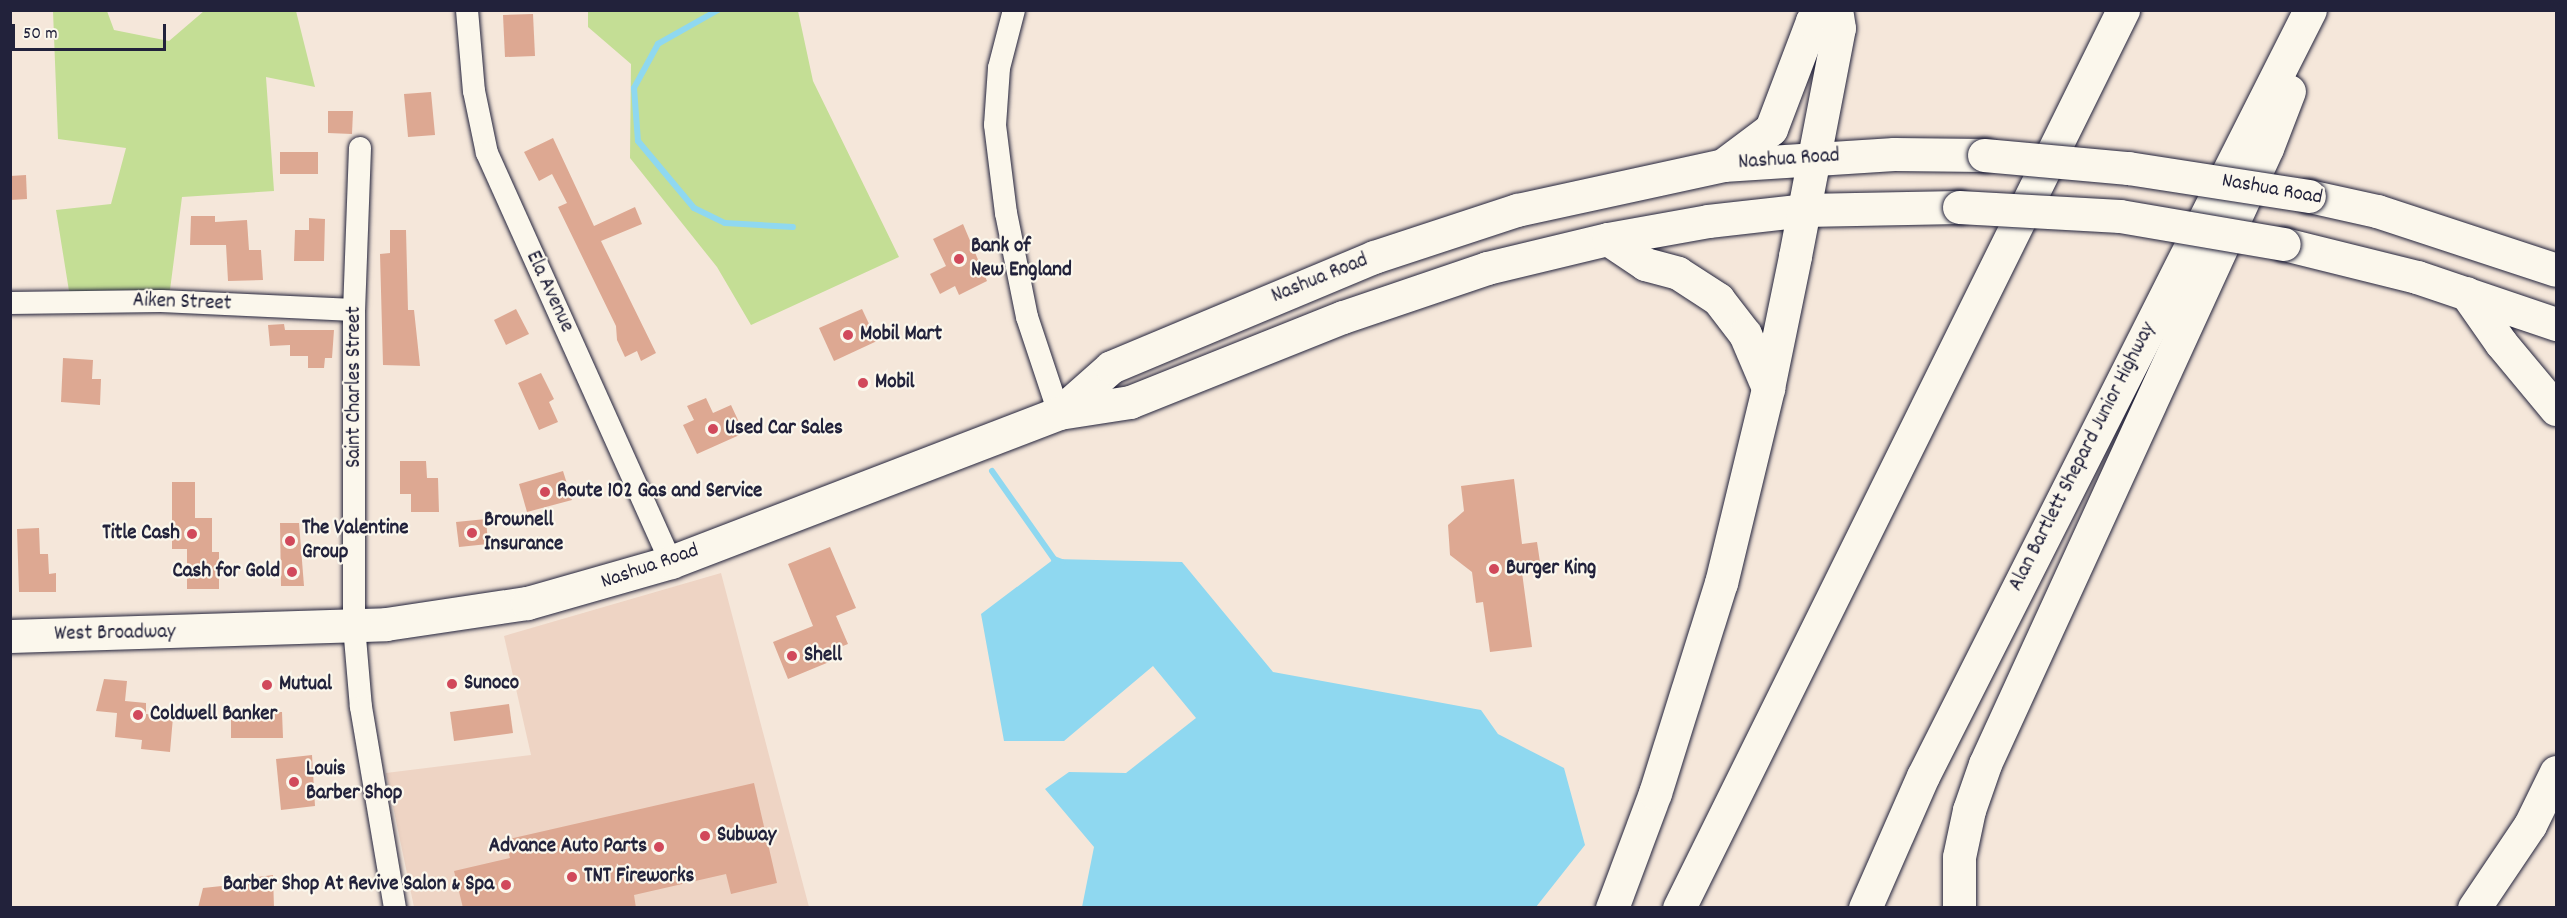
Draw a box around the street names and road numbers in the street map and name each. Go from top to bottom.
street label: Nashua Road [1737,144,1841,176]
street label: Nashua Road [2220,169,2324,211]
street label: Ela Avenue [519,247,579,337]
street label: Nashua Road [1268,248,1372,310]
street label: Aiken Street [132,289,232,317]
street label: Saint Charles Street [342,306,368,468]
street label: Alan Bartlett Shepard Junior Highway [2004,318,2162,596]
street label: Nashua Road [598,539,702,595]
street label: West Broadway [54,620,176,648]

